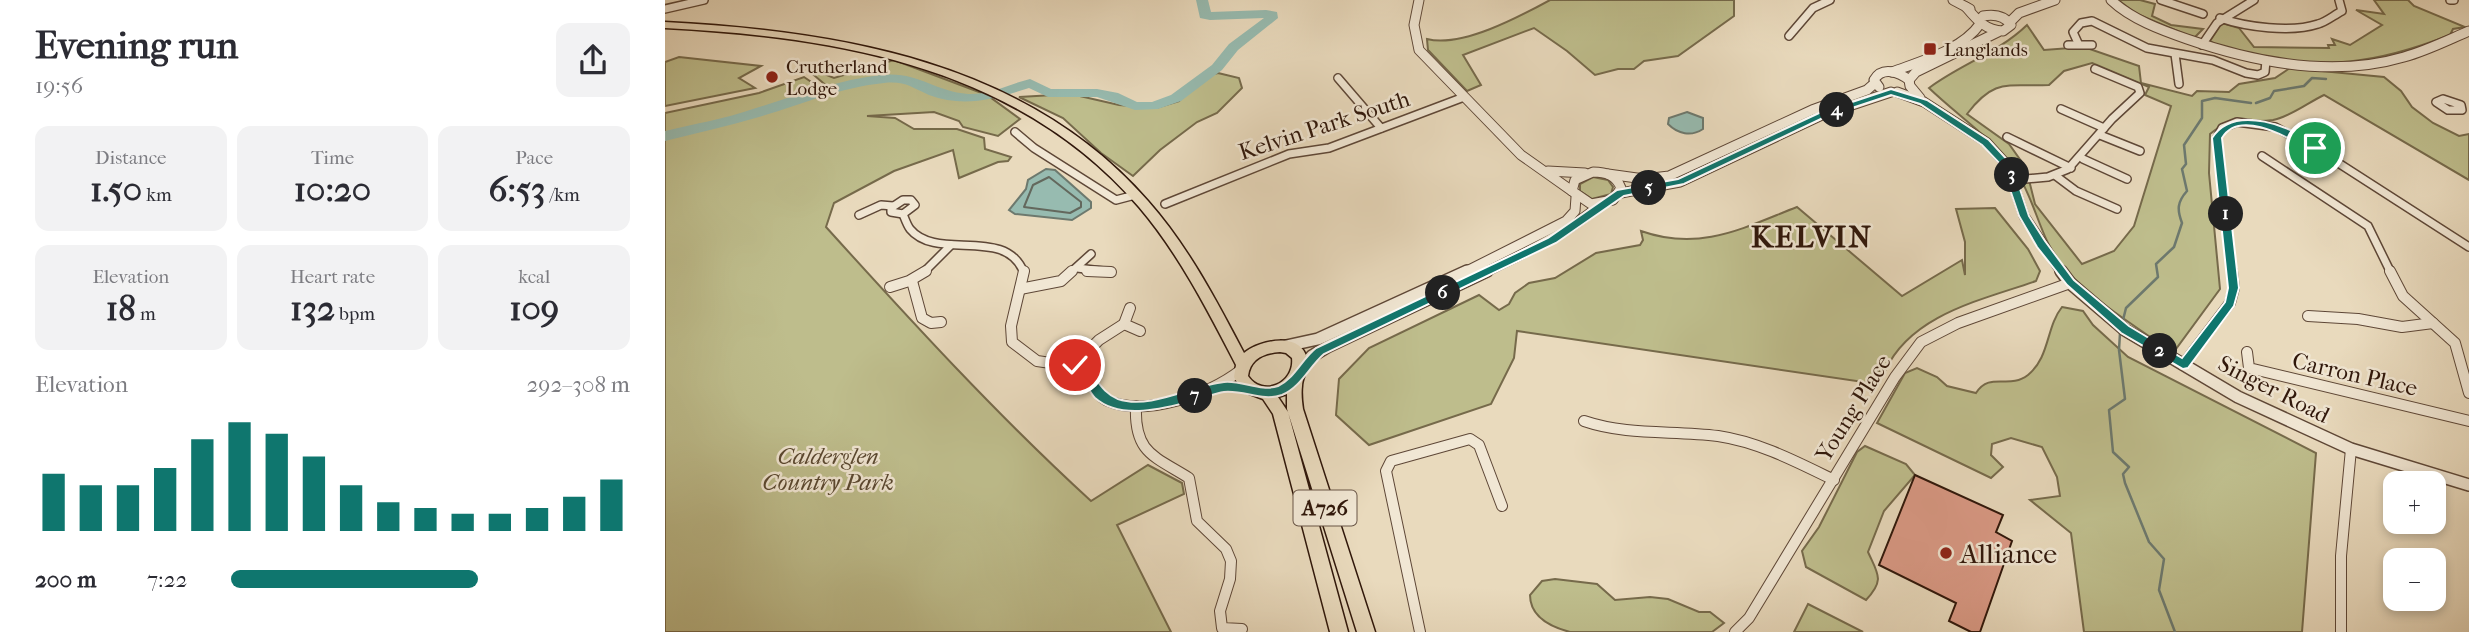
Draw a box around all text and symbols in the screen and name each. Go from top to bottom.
text: Evening run [35,23,238,68]
button: share [556,23,630,97]
place label: Langlands [1944,39,2028,61]
marker: Langlands [1922,41,1938,57]
place label: Crutherland Lodge [786,56,888,100]
marker: Crutherland Lodge [764,69,780,85]
text: 19:56 [35,72,83,99]
street label: Kelvin Park South [1235,85,1413,166]
pin: 4 [1819,92,1855,128]
text: 4 [1831,98,1842,120]
pin [2285,118,2345,178]
icon: arrive [2296,129,2334,167]
text: Distance [95,147,167,169]
text: Time [311,147,354,169]
text: Pace [515,147,553,169]
pin: 3 [1995,158,2029,192]
text: 3 [2008,163,2015,185]
text: 1.50 [90,169,142,210]
text: 10:20 [294,169,371,210]
text: 6:53 [489,169,545,210]
pin: 5 [1632,170,1667,206]
text: 5 [1644,176,1653,198]
text: km [142,184,172,206]
text: /km [545,184,580,206]
pin: 1 [2209,196,2243,232]
text: 1 [2222,202,2229,224]
district label: KELVIN [1751,220,1873,255]
text: Elevation [92,266,169,288]
text: Heart rate [290,266,375,288]
text: kcal [518,266,550,288]
pin: 6 [1425,276,1461,310]
text: 6 [1437,281,1448,303]
text: 18 [106,288,136,329]
text: 132 [290,288,335,329]
text: 109 [509,288,559,329]
text: m [136,303,156,325]
text: bpm [335,303,375,325]
pin: 2 [2143,334,2177,368]
pin [1045,335,1105,395]
text: 2 [2155,339,2164,361]
icon: check [1056,346,1094,384]
street label: Carron Place [2290,347,2420,402]
street label: Young Place [1809,350,1897,468]
street label: Singer Road [2214,350,2334,429]
text: Elevation [35,371,128,398]
text: 292–308 m [527,371,630,398]
pin: 7 [1177,378,1213,414]
text: 7 [1190,384,1199,406]
park label: Calderglen Country Park [762,443,894,496]
map controls [2383,471,2446,611]
button: + [2383,471,2446,534]
road number: A726 [1293,490,1357,526]
place label: Alliance [1959,537,2057,570]
marker: Alliance [1938,545,1954,561]
button: − [2383,548,2446,611]
text: 200 m [35,566,96,593]
text: 7:22 [147,566,187,593]

